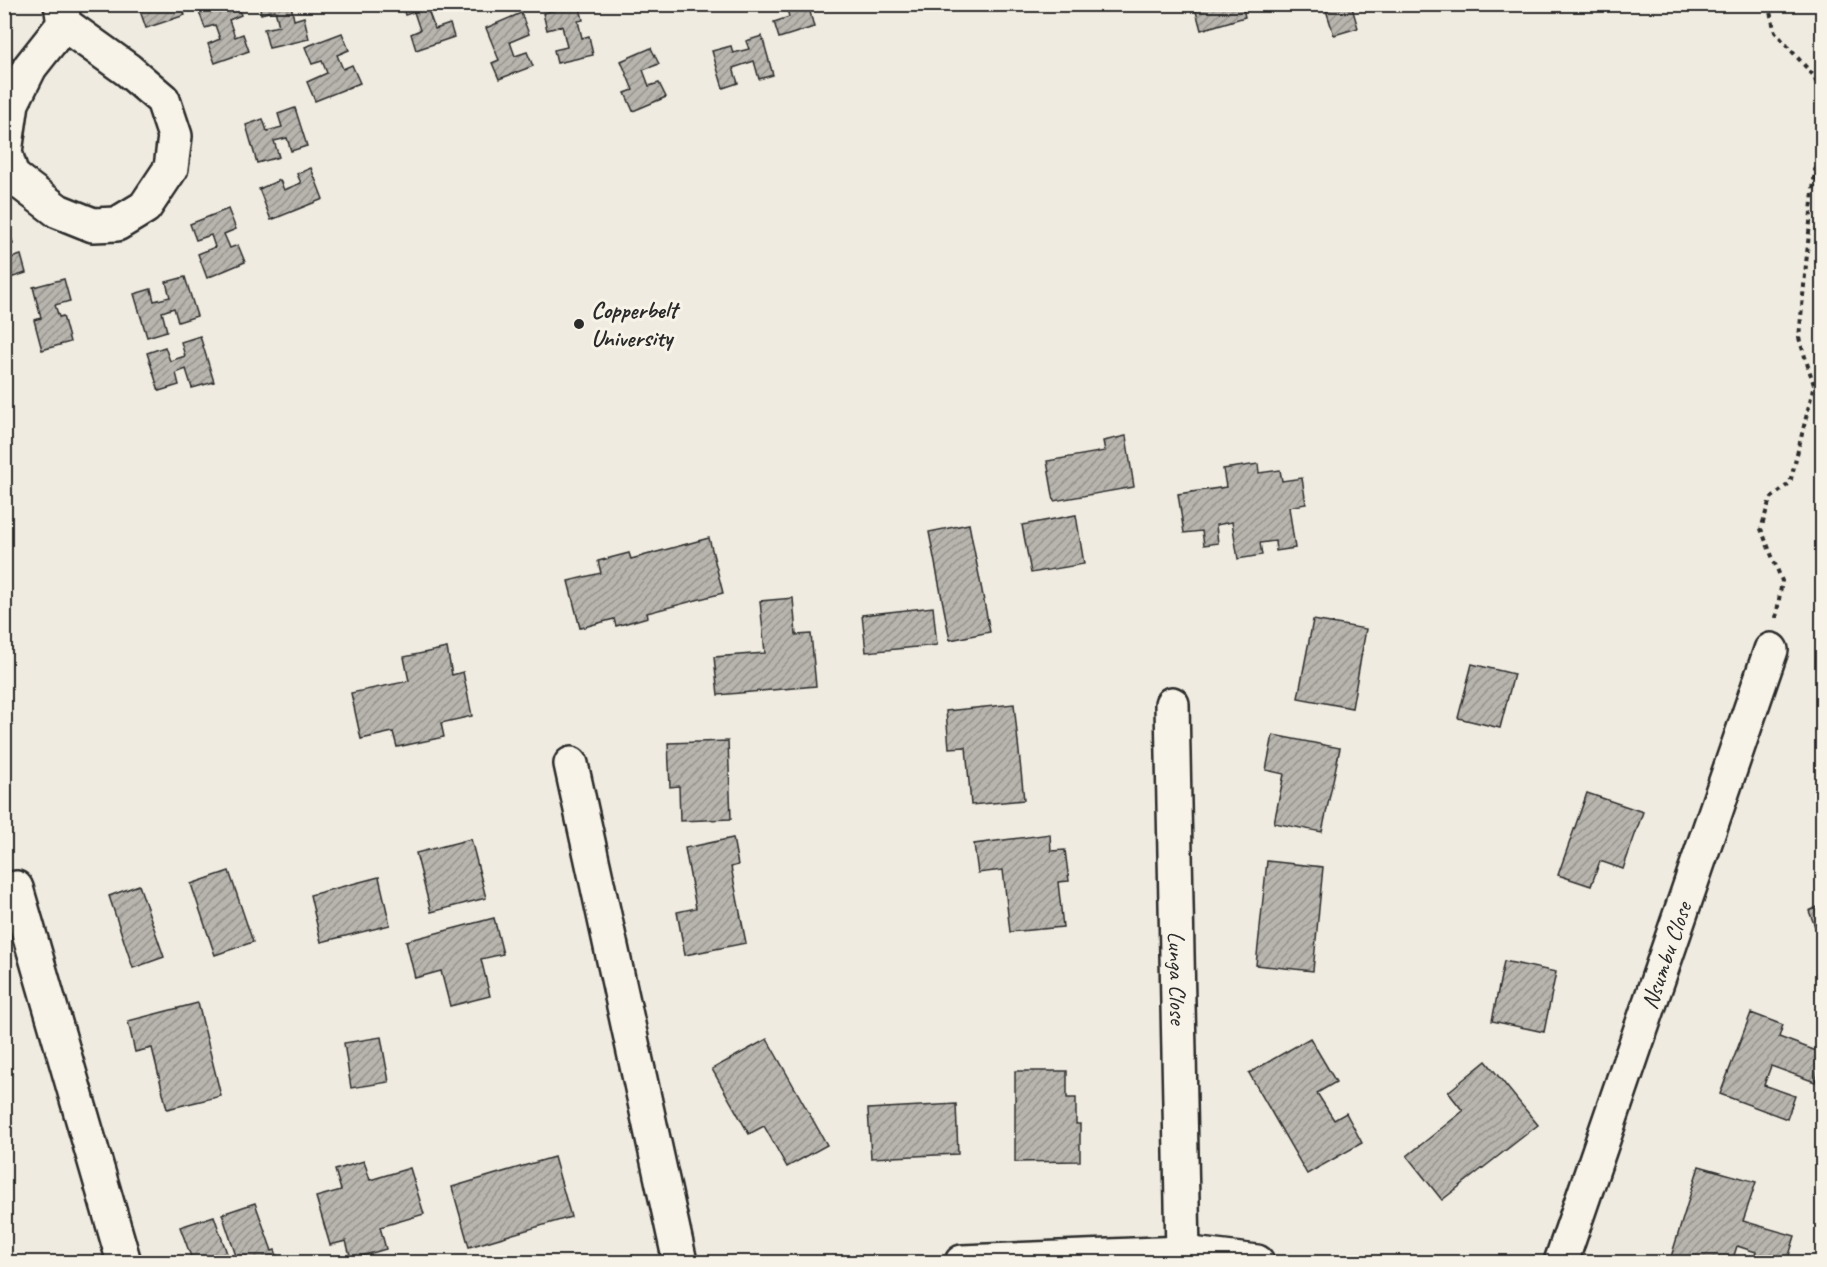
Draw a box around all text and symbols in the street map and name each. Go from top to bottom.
place label: Copperbelt University [591,295,681,353]
marker: Copperbelt University [572,317,586,331]
street label: Nsumbu Close [1634,896,1699,1013]
street label: Lunga Close [1162,931,1193,1027]

